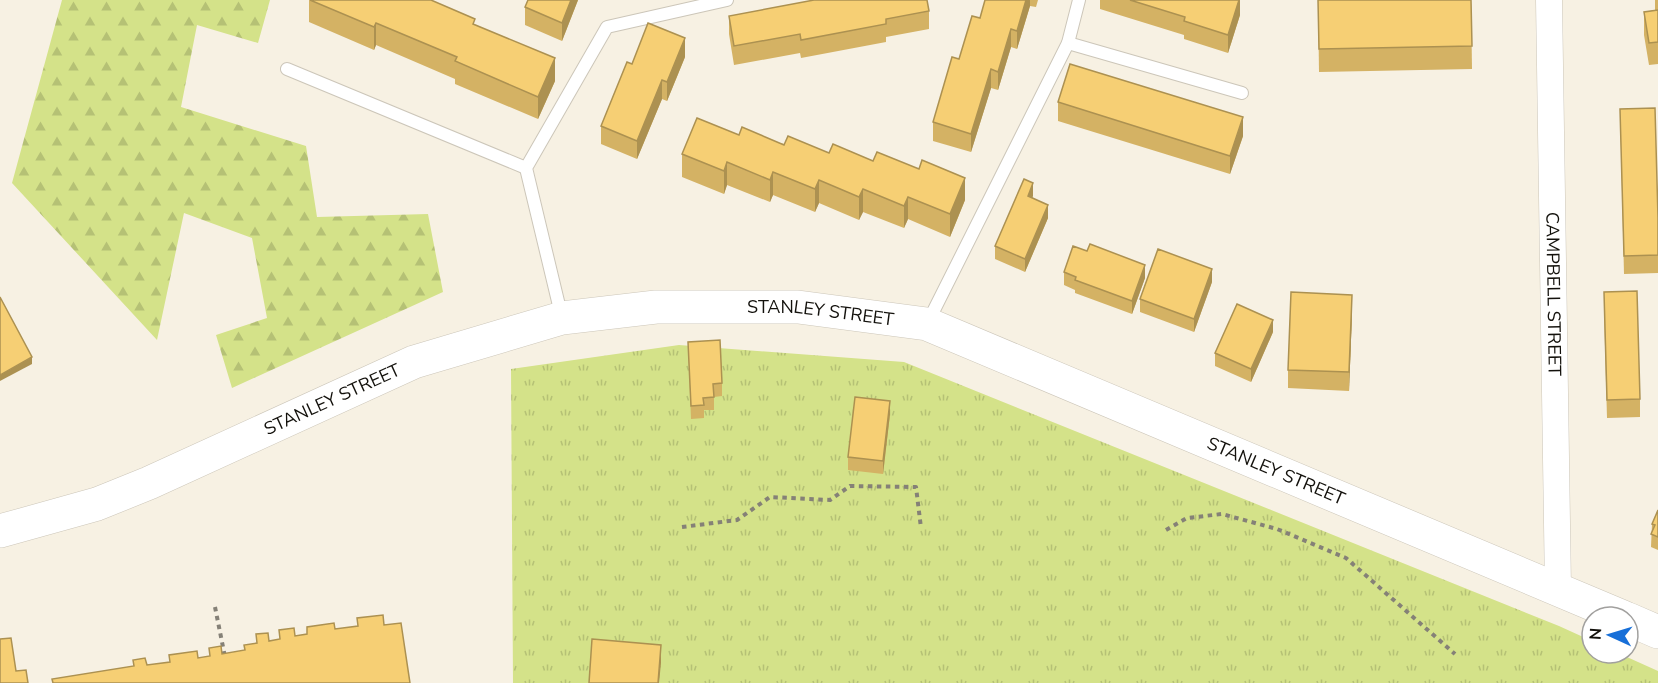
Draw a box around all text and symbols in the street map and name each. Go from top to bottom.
street label: CAMPBELL STREET [1540,212,1567,376]
street label: STANLEY STREET [747,295,896,332]
street label: STANLEY STREET [260,358,404,441]
street label: STANLEY STREET [1203,431,1349,511]
north arrow [1580,605,1640,665]
text: N [1585,627,1607,641]

